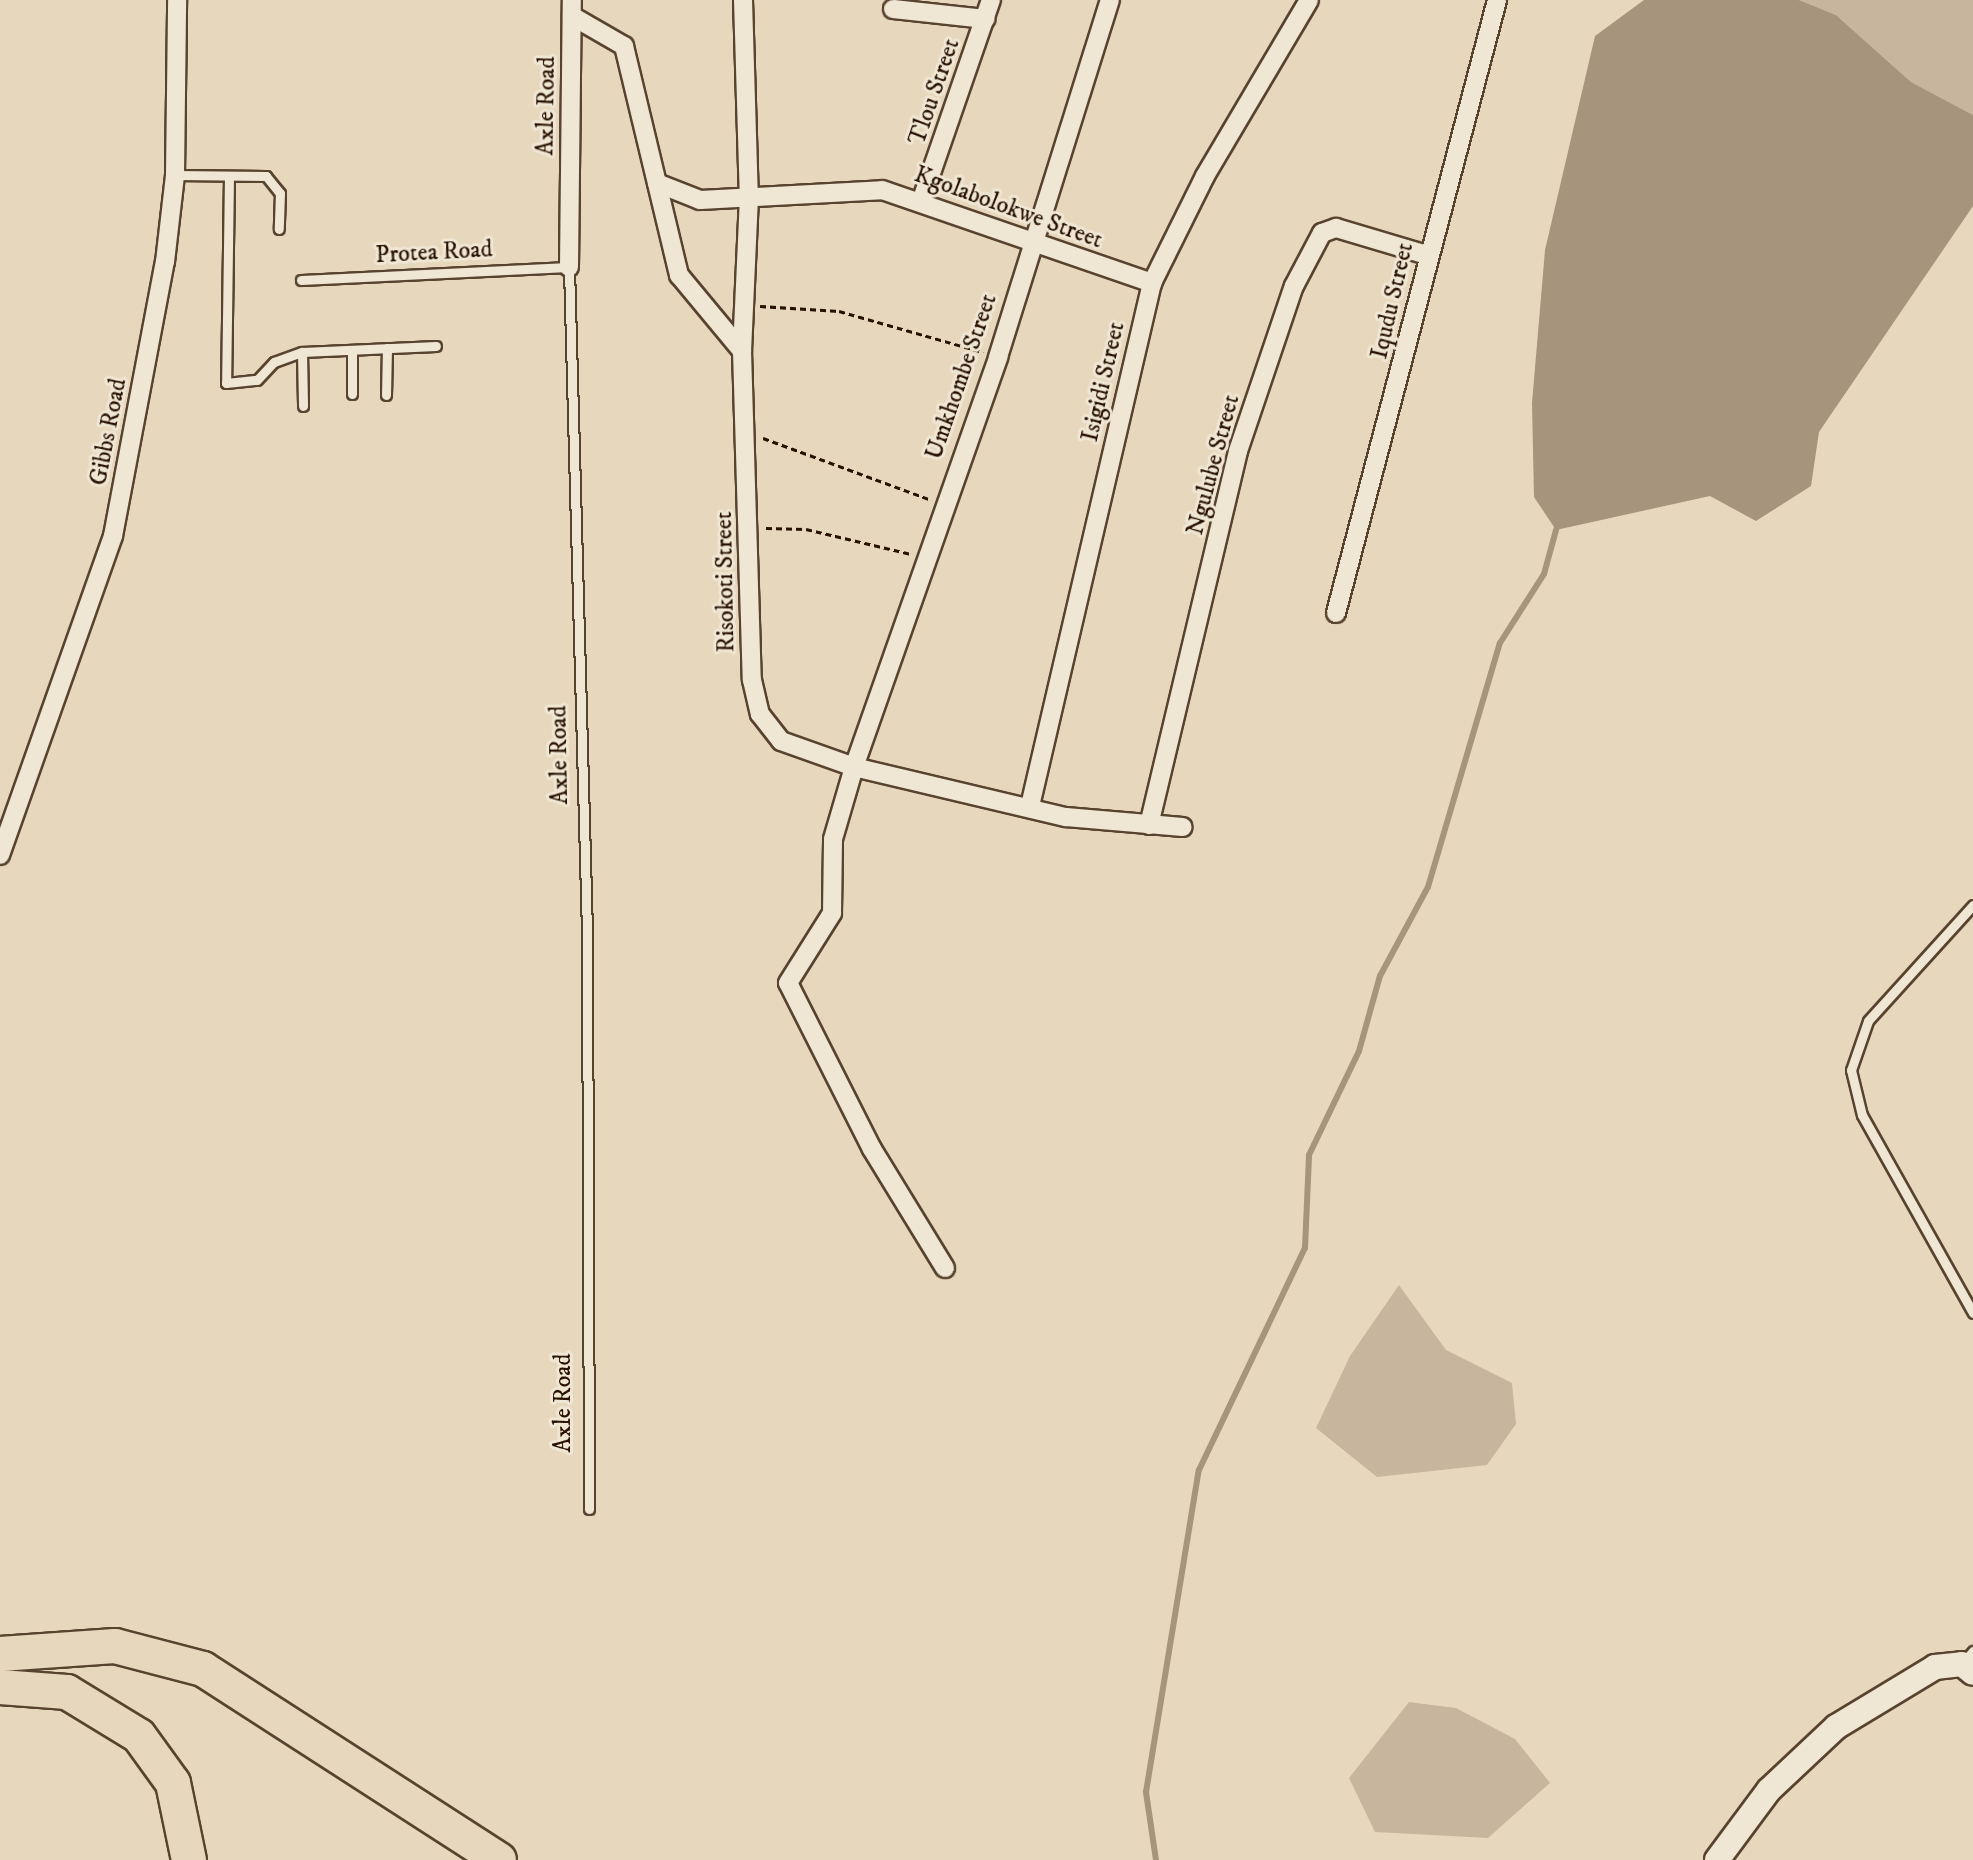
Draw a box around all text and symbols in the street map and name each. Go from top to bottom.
street label: Tlou Street [903,35,967,149]
street label: Axle Road [532,56,562,156]
street label: Kgolabolokwe Street [910,161,1106,255]
street label: Protea Road [375,236,493,270]
street label: Iqudu Street [1366,240,1420,362]
street label: Umkhombe Street [920,290,1004,464]
street label: Isigidi Street [1076,319,1132,445]
street label: Gibbs Road [85,376,133,488]
street label: Ngulube Street [1181,392,1247,538]
street label: Risokoti Street [710,511,742,653]
street label: Axle Road [545,705,575,805]
street label: Axle Road [550,1354,578,1452]

